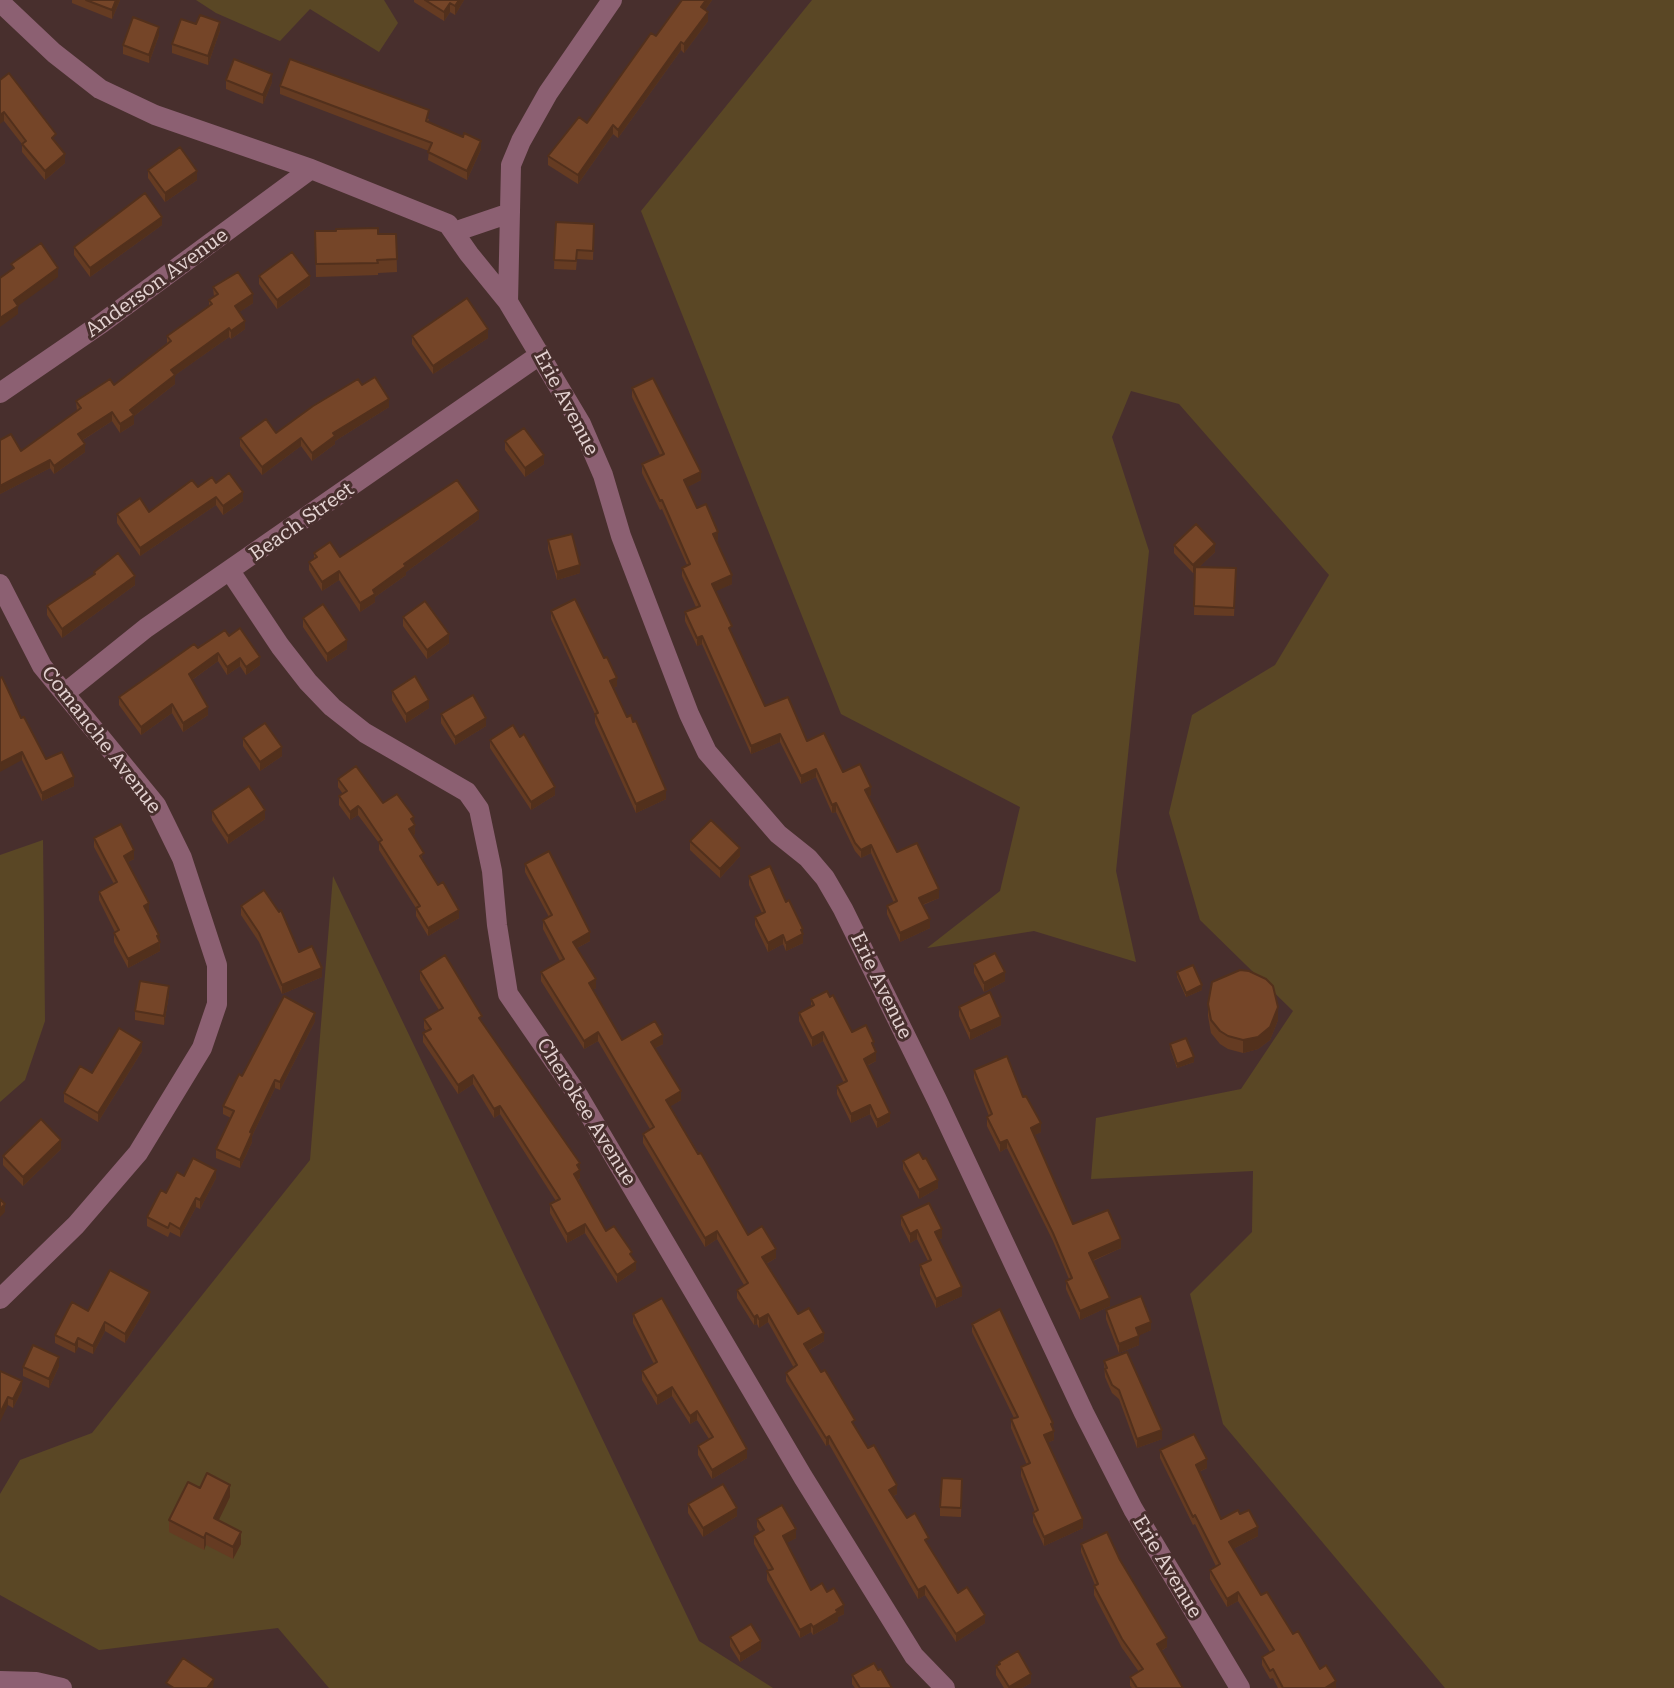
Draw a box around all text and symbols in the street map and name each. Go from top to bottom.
street label: Anderson Avenue [81,223,233,343]
street label: Erie Avenue [528,347,604,459]
street label: Beach Street [245,477,359,567]
street label: Comanche Avenue [36,661,166,819]
street label: Erie Avenue [845,929,917,1043]
street label: Cherokee Avenue [531,1034,641,1190]
street label: Erie Avenue [1127,1511,1207,1623]

